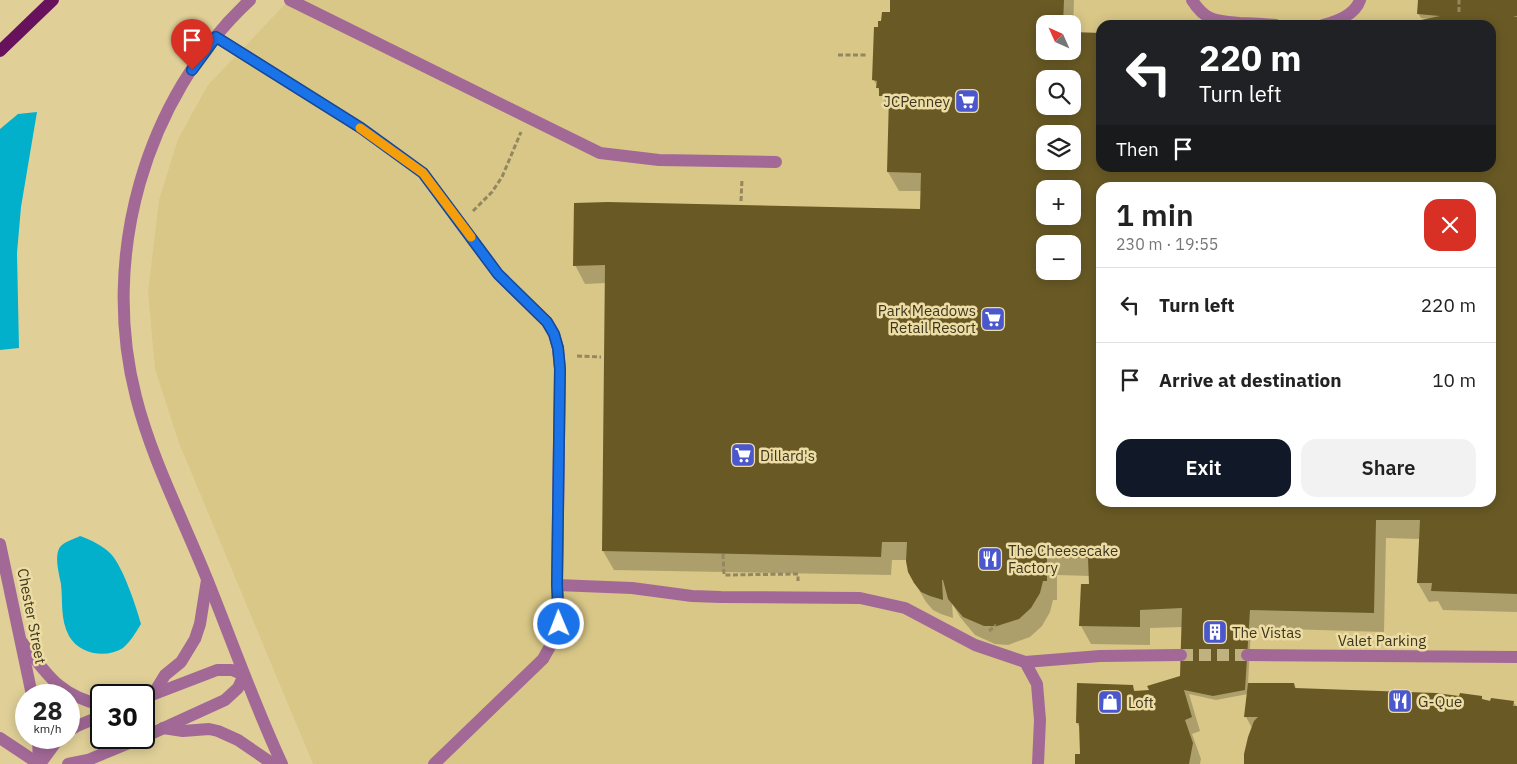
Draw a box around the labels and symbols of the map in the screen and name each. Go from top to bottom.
north arrow [1036,15,1081,60]
pin [171,19,213,70]
supermarket icon: JCPenney [954,88,980,114]
place label: JCPenney [883,92,951,111]
place label: Park Meadows Retail Resort [878,301,976,337]
supermarket icon: Park Meadows Retail Resort [980,306,1006,332]
supermarket icon: Dillard's [730,442,756,468]
place label: Dillard's [760,446,815,465]
place label: The Cheesecake Factory [1008,541,1118,577]
restaurant icon: The Cheesecake Factory [977,546,1003,572]
street label: Chester Street [13,567,51,665]
position arrow [532,597,584,649]
building icon: The Vistas [1202,619,1228,645]
place label: The Vistas [1232,623,1302,642]
street label: Valet Parking [1338,631,1426,650]
speed limit sign: 30 [90,684,155,749]
restaurant icon: G-Que [1387,688,1413,714]
shop icon: Loft [1097,689,1123,715]
place label: G-Que [1418,692,1462,711]
place label: Loft [1128,693,1154,712]

